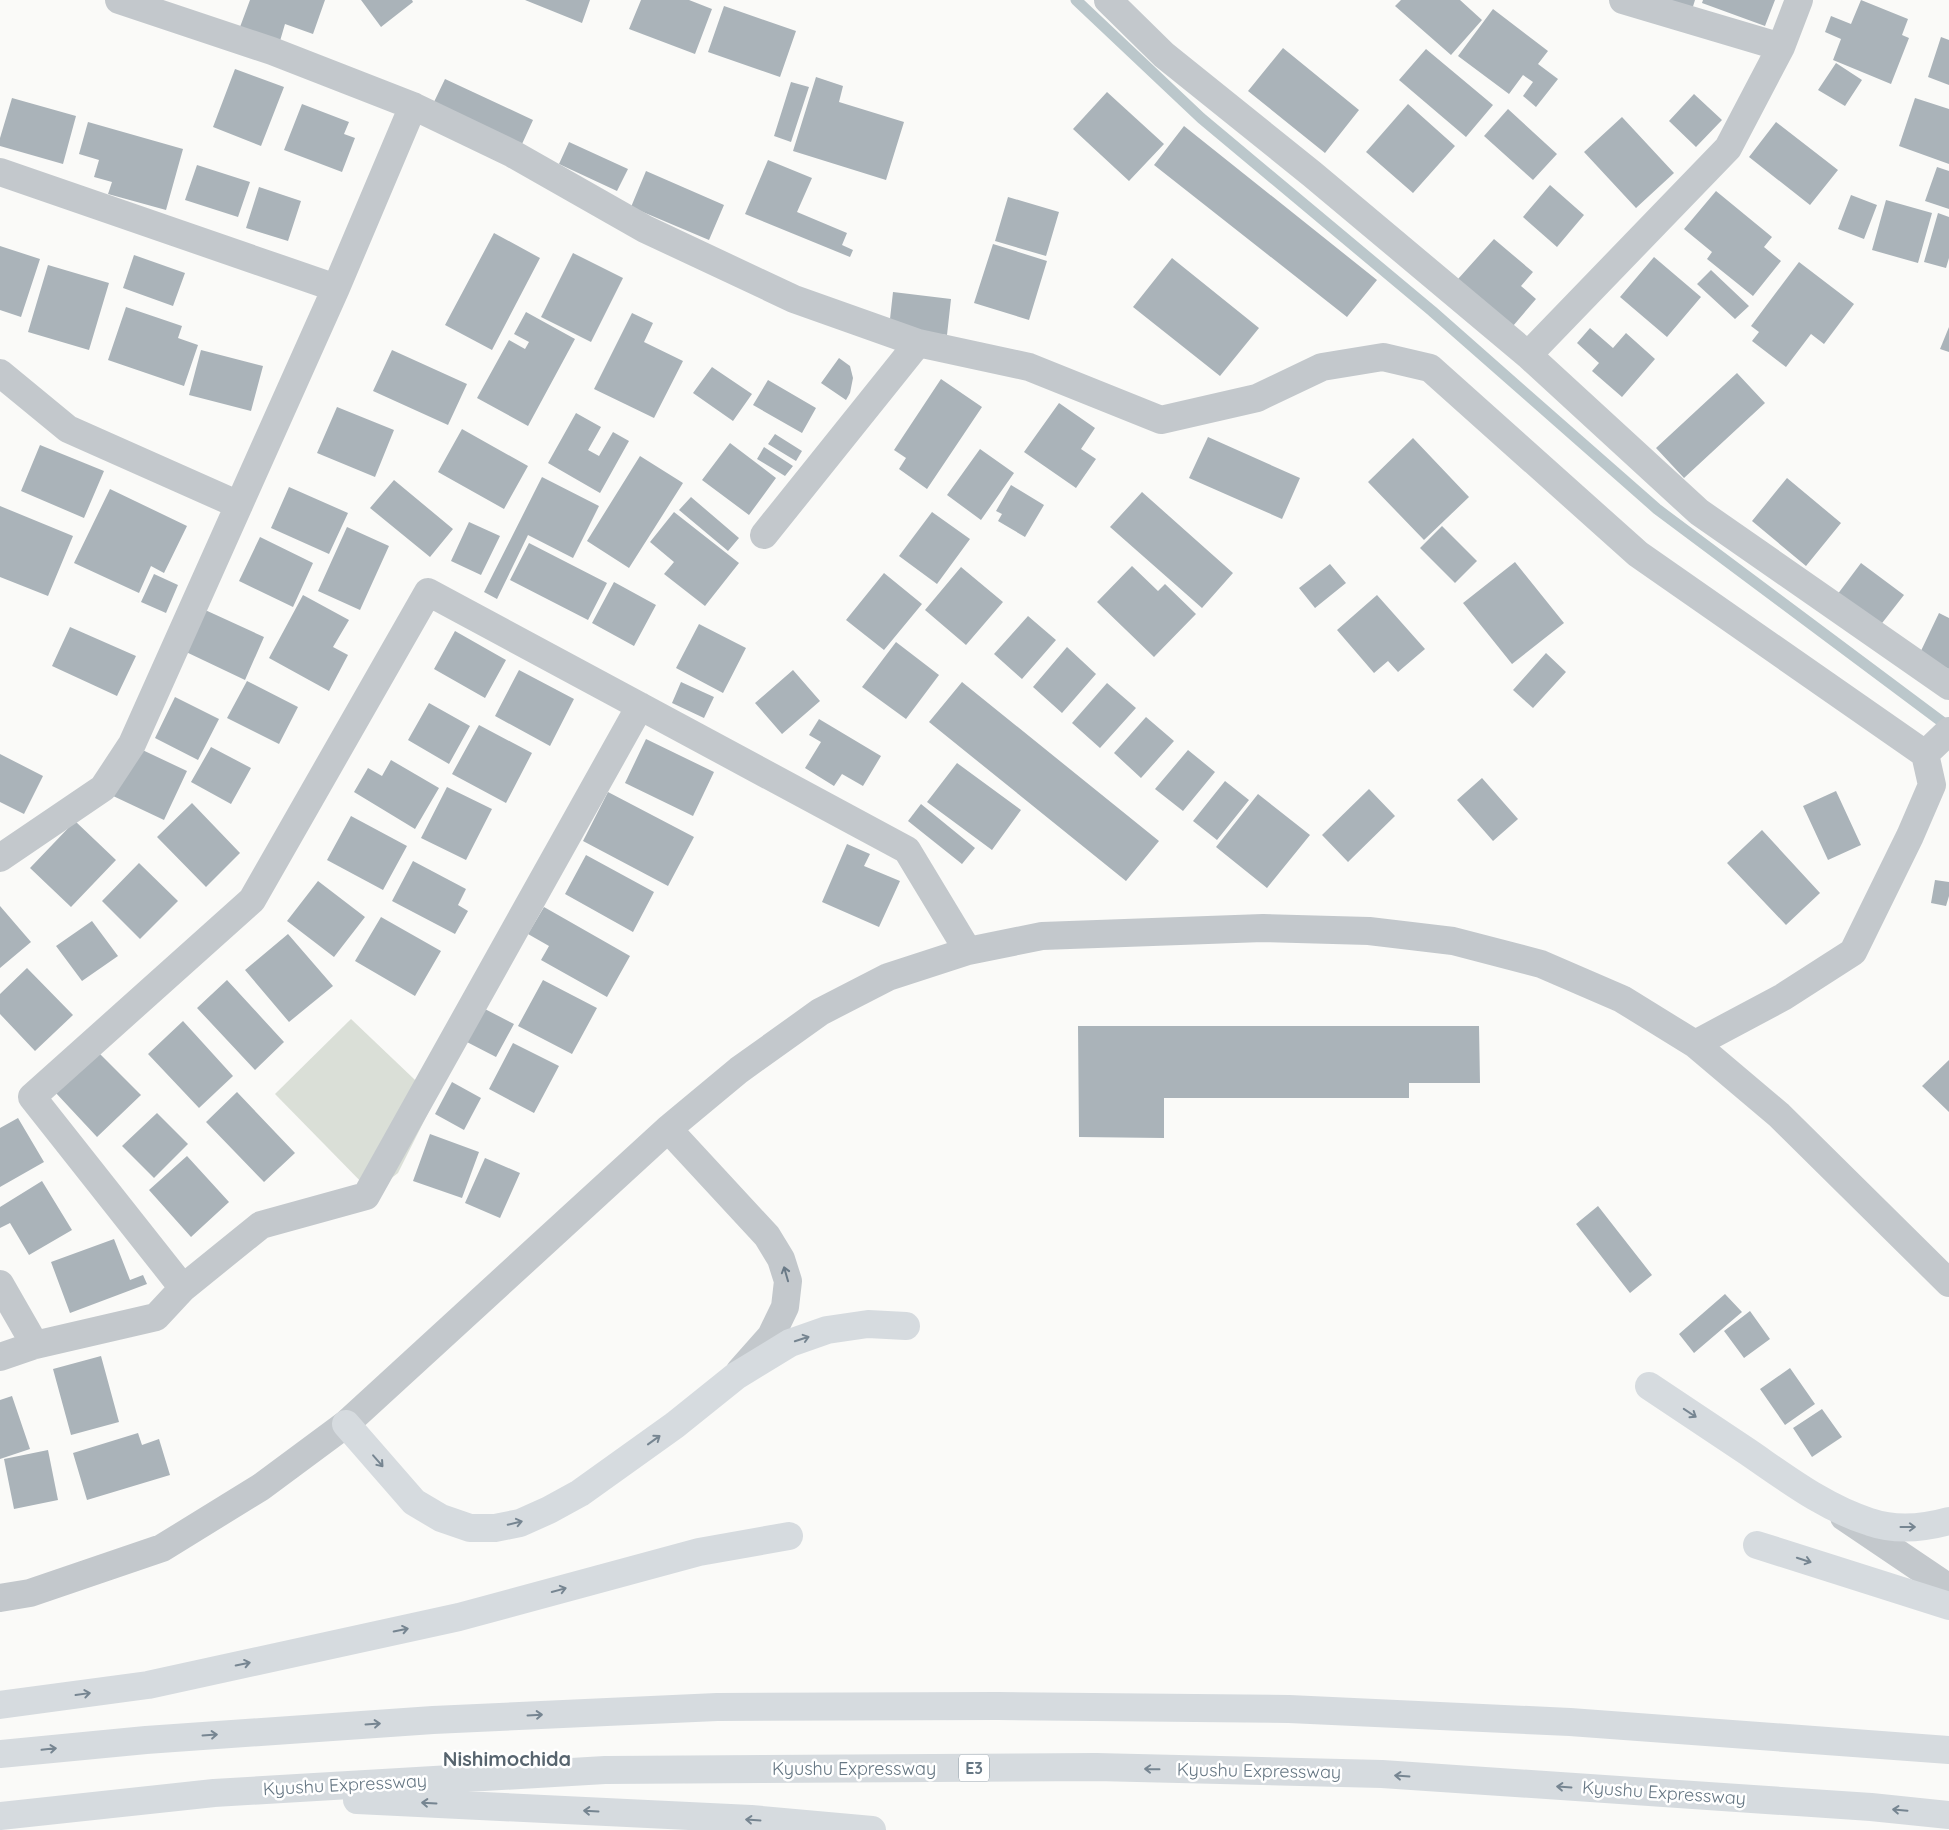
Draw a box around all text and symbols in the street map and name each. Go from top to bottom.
one-way arrow [780,1267,790,1283]
one-way arrow [793,1333,809,1343]
one-way arrow [1682,1408,1696,1418]
one-way arrow [647,1435,661,1445]
one-way arrow [373,1454,384,1467]
one-way arrow [507,1518,523,1527]
one-way arrow [1900,1523,1916,1532]
one-way arrow [1795,1555,1811,1565]
one-way arrow [551,1585,567,1594]
one-way arrow [393,1624,409,1634]
one-way arrow [234,1659,250,1668]
one-way arrow [75,1688,91,1698]
one-way arrow [527,1711,543,1720]
one-way arrow [364,1720,380,1729]
one-way arrow [202,1731,218,1740]
one-way arrow [40,1745,56,1754]
district label: Nishimochida [443,1746,571,1771]
road number: E3 [959,1755,989,1782]
street label: Kyushu Expressway [772,1757,936,1780]
street label: Kyushu Expressway [1177,1758,1341,1783]
one-way arrow [1144,1764,1160,1774]
street label: Kyushu Expressway [262,1769,428,1800]
one-way arrow [1394,1771,1410,1780]
street label: Kyushu Expressway [1581,1775,1747,1810]
one-way arrow [1556,1782,1572,1791]
one-way arrow [421,1799,437,1808]
one-way arrow [1893,1805,1909,1815]
one-way arrow [583,1807,599,1816]
one-way arrow [746,1815,762,1824]

